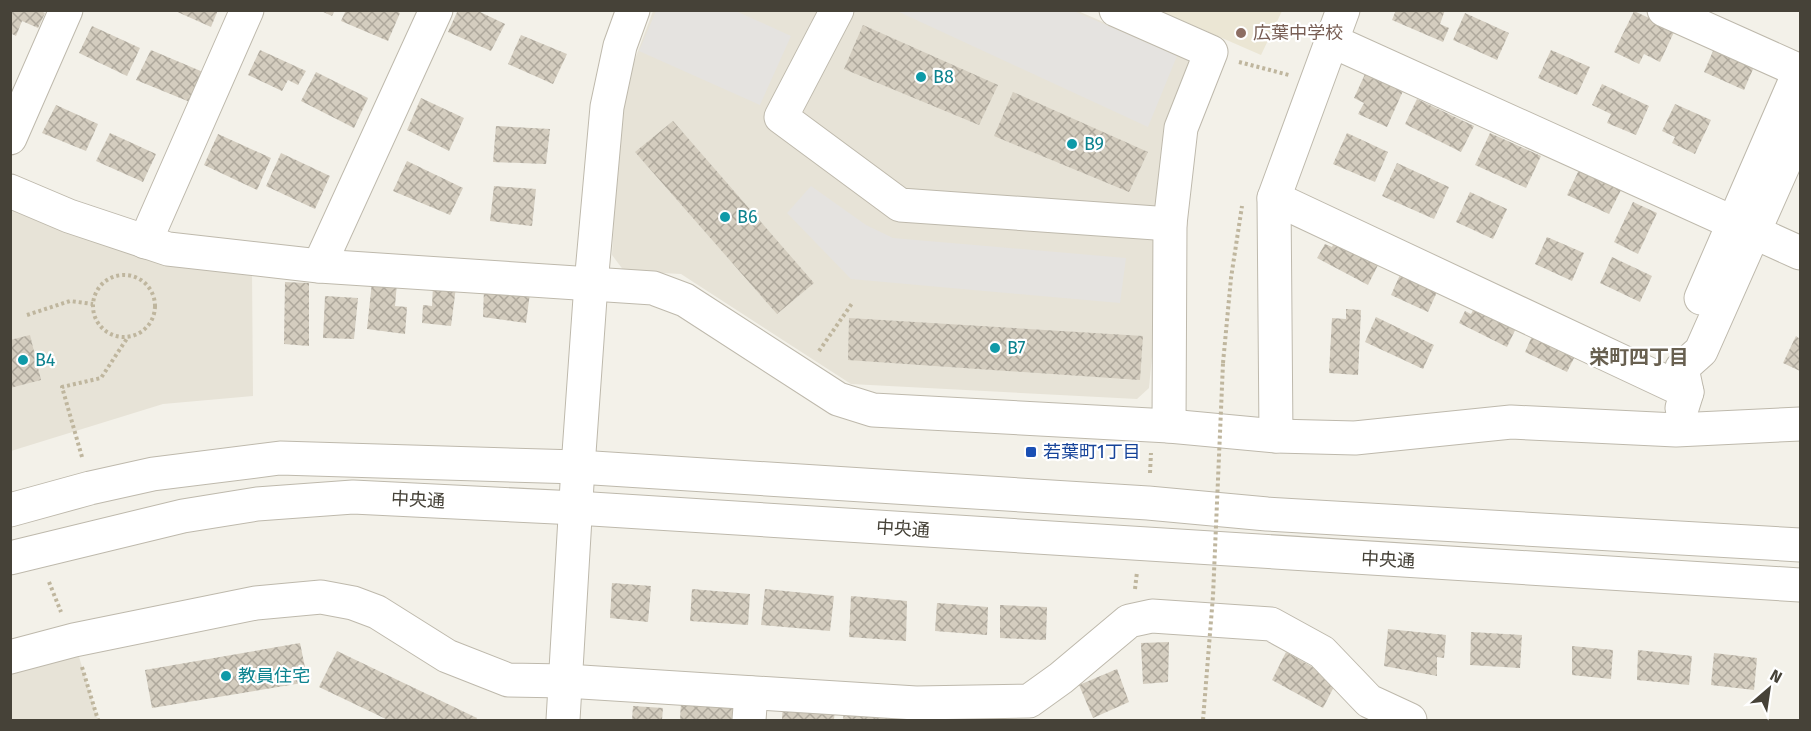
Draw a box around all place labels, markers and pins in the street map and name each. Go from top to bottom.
place label: 広葉中学校 [1253,22,1343,44]
marker: 広葉中学校 [1234,26,1248,40]
place label: B8 [933,66,954,88]
marker: B8 [914,70,928,84]
place label: B9 [1084,133,1104,155]
marker: B9 [1065,137,1079,151]
place label: B6 [737,206,758,228]
marker: B6 [718,210,732,224]
place label: B7 [1007,337,1025,359]
marker: B7 [988,341,1002,355]
place label: B4 [35,349,56,371]
marker: B4 [16,353,30,367]
place label: 若葉町1丁目 [1043,441,1141,463]
marker: 若葉町1丁目 [1024,445,1038,459]
place label: 教員住宅 [238,665,310,687]
marker: 教員住宅 [219,669,233,683]

